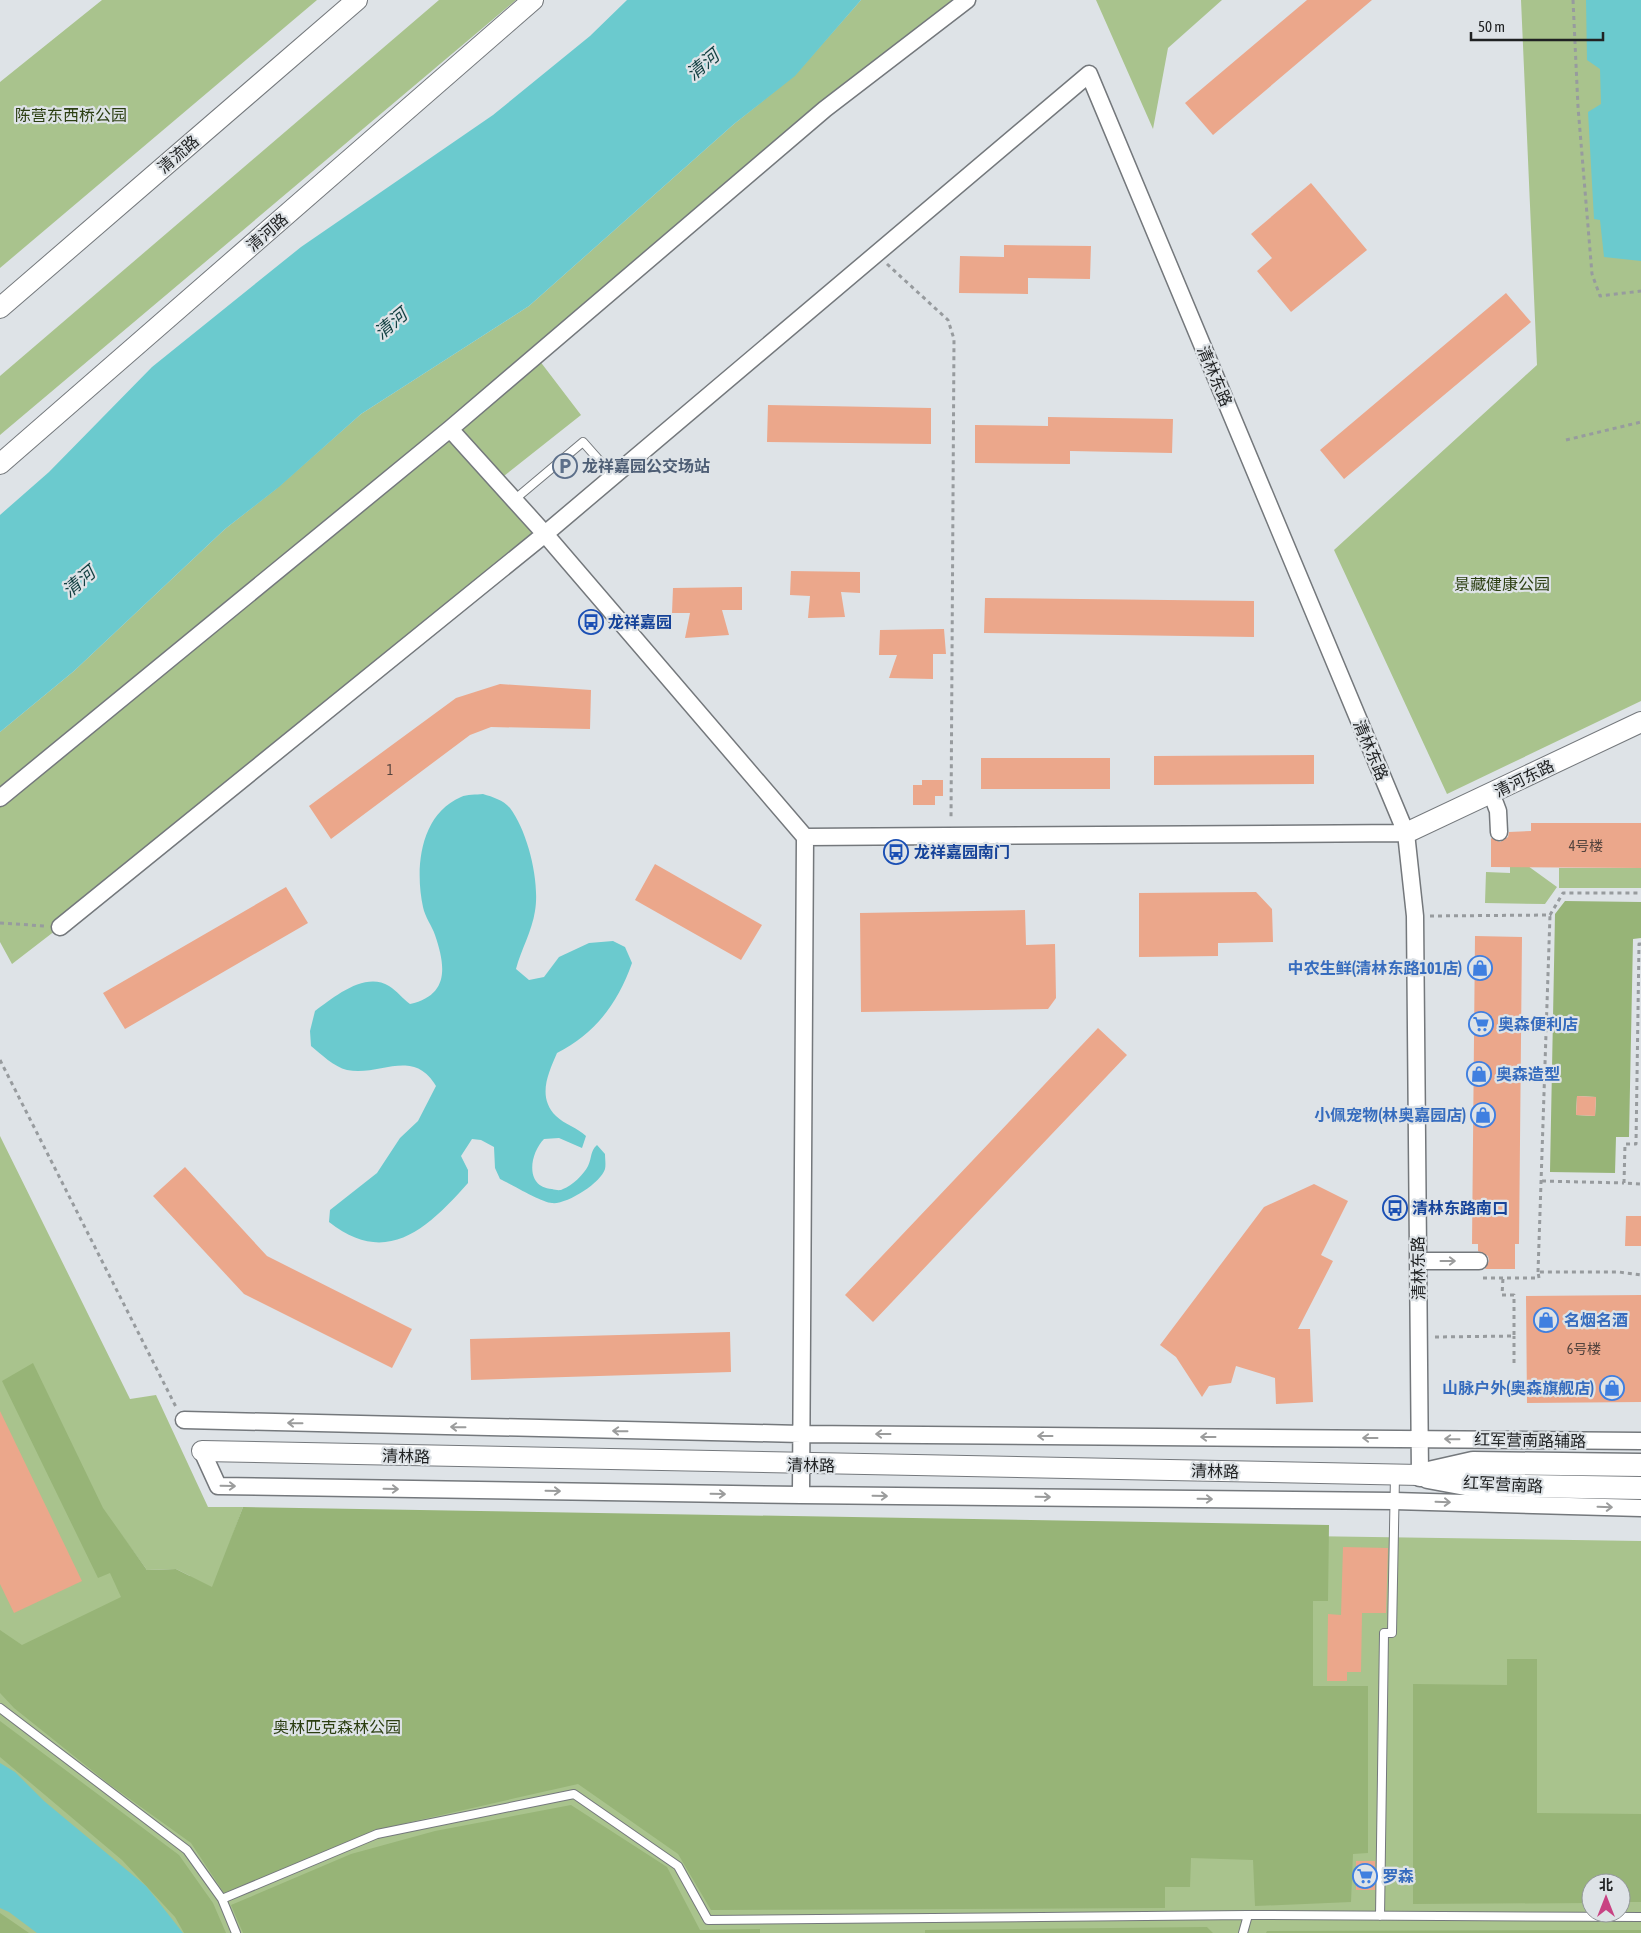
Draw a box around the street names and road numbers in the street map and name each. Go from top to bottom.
street label: 清流路 [154,131,202,177]
street label: 清河路 [243,209,291,255]
street label: 清林东路 [1194,343,1236,409]
street label: 清林东路 [1350,717,1392,783]
street label: 清河东路 [1491,756,1557,800]
street label: 清林东路 [1408,1236,1428,1300]
street label: 红军营南路辅路 [1474,1430,1586,1450]
street label: 清林路 [382,1447,430,1465]
street label: 清林路 [787,1456,835,1474]
street label: 清林路 [1191,1462,1239,1480]
street label: 红军营南路 [1463,1473,1543,1495]

